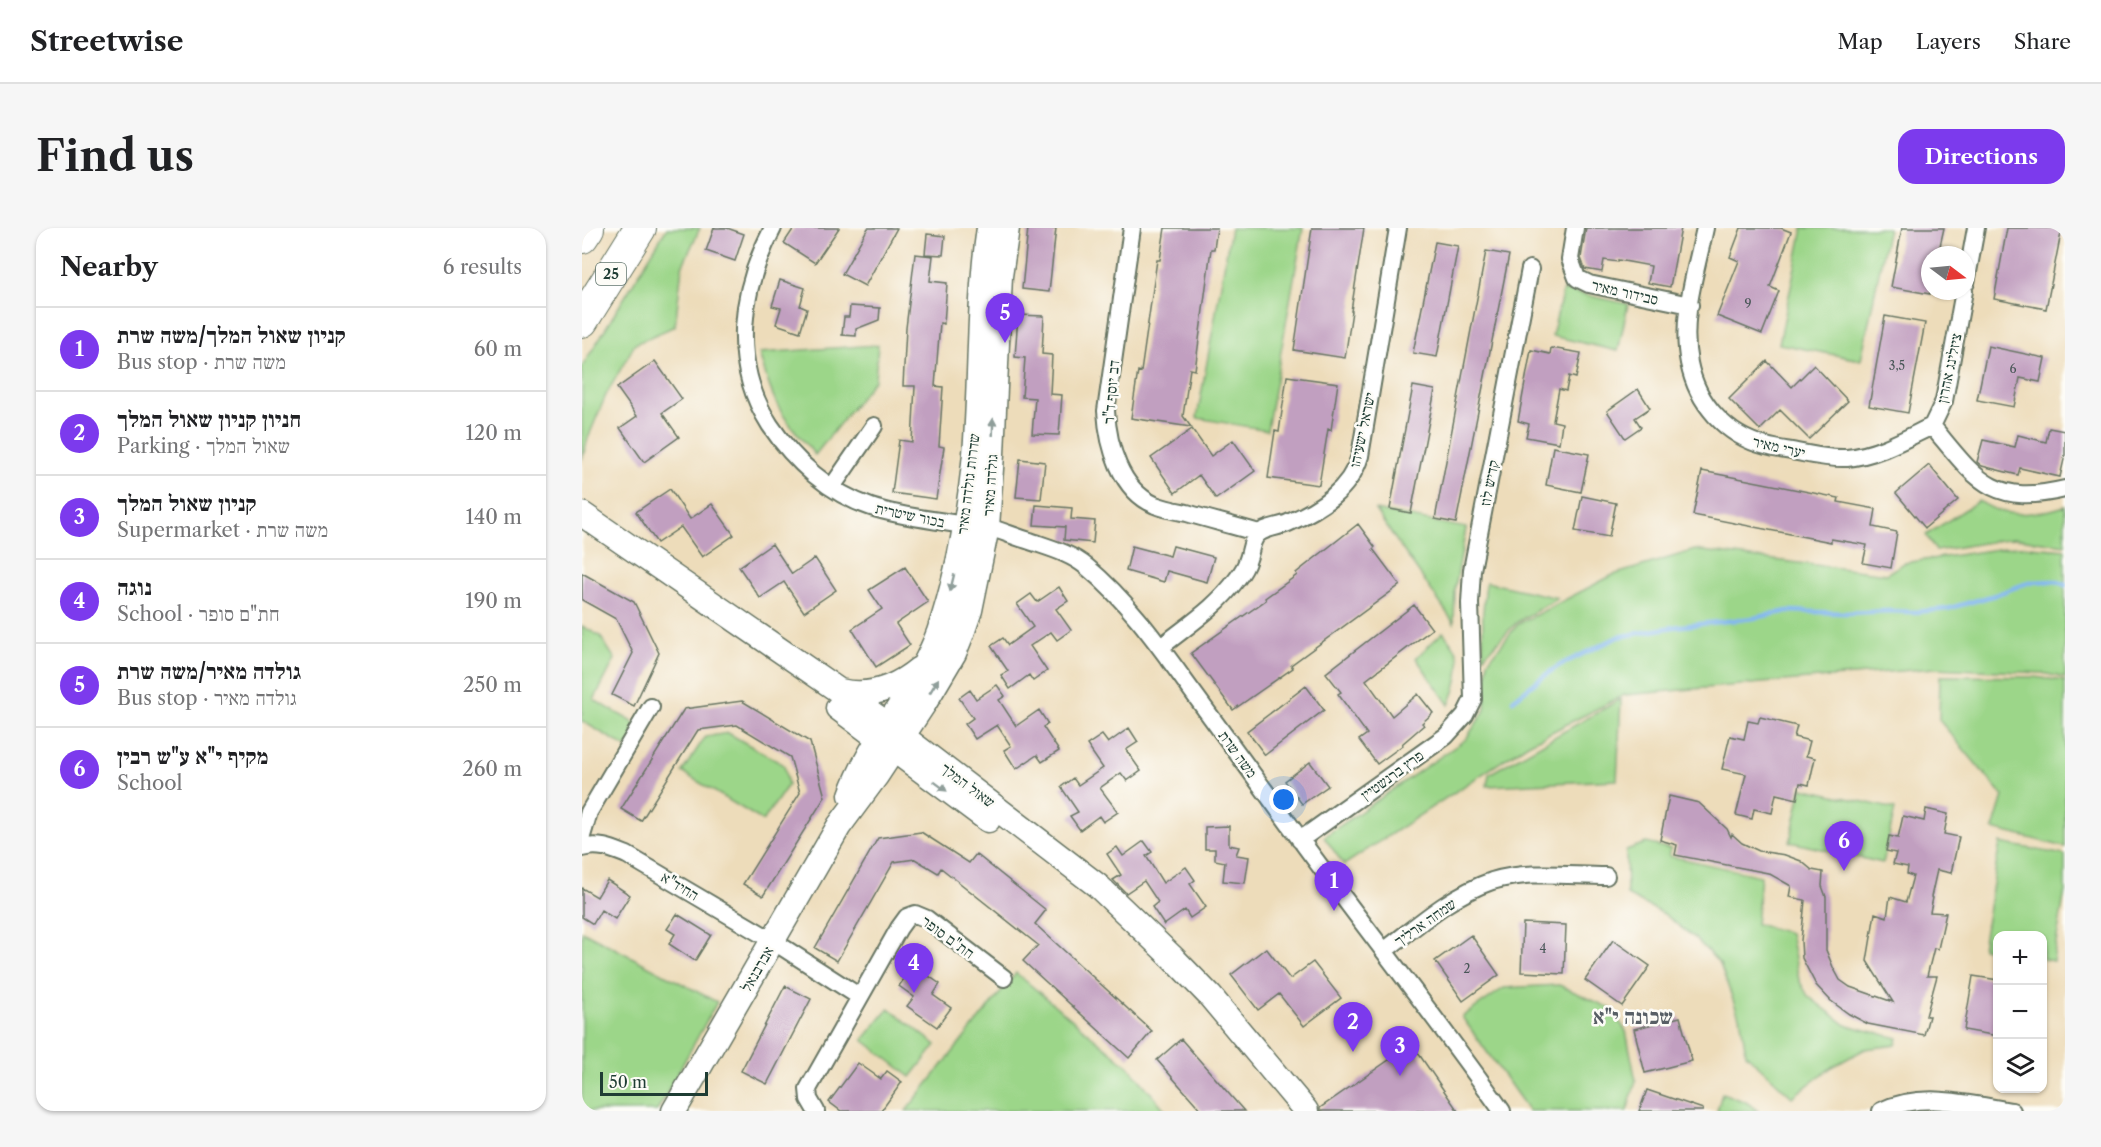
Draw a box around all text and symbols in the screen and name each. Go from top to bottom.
text: Streetwise [30,24,184,58]
text: Map [1838,29,1883,54]
text: Layers [1916,29,1981,54]
text: Share [2014,29,2071,54]
button: Directions [1898,129,2065,184]
text: Find us [36,130,194,182]
north arrow [1921,246,1975,300]
text: Nearby [60,251,158,283]
text: 6 results [443,255,522,279]
road number: 25 [596,263,626,285]
street label: סבידור מאיר [1590,275,1660,309]
pin: 5 [986,294,1024,343]
house number: 9 [1744,296,1752,311]
text: קניון שאול המלך/משה שרת [117,322,346,349]
street label: ציזלינג אהרון [1932,331,1966,405]
text: 1 [75,337,84,361]
text: 60 m [474,337,522,361]
text: Bus stop · משה שרת [117,350,286,374]
house number: 3,5 [1889,358,1905,373]
street label: דב יוסף ד"ר [1099,359,1123,425]
house number: 6 [2009,361,2017,376]
street label: ישראל ישעיהו [1345,391,1379,469]
text: חניון קניון שאול המלך [117,406,301,433]
one-way arrow [989,417,998,436]
text: 2 [74,421,85,445]
text: 120 m [465,421,522,445]
street label: שדרות גולדה מאיר [952,432,984,536]
street label: יערי מאיר [1751,432,1807,462]
text: Parking · שאול המלך [117,434,290,458]
street label: גולדה מאיר [978,453,1002,517]
street label: קדיש לוז [1475,458,1503,508]
text: קניון שאול המלך [117,490,257,517]
street label: בכור שיטרית [874,498,946,532]
text: 3 [74,505,85,529]
text: 140 m [465,505,522,529]
text: Supermarket · משה שרת [117,518,328,542]
text: נוגה [117,574,152,601]
one-way arrow [947,574,957,592]
text: 4 [74,589,85,613]
text: 190 m [465,589,522,613]
text: School · חת"ם סופר [117,602,280,626]
text: גולדה מאיר/משה שרת [117,658,301,685]
text: 5 [74,673,85,697]
text: 250 m [463,673,522,697]
one-way arrow [929,678,940,694]
text: Bus stop · גולדה מאיר [117,686,297,710]
street label: משה שרת [1214,727,1262,781]
text: מקיף י"א ע"ש רבין [117,743,268,770]
street label: פרץ ברנשטיין [1357,746,1427,804]
text: 6 [74,757,85,781]
text: 260 m [462,757,522,781]
street label: שאול המלך [937,758,999,812]
text: School [117,771,182,795]
one-way arrow [932,779,948,792]
your location [1269,785,1298,814]
pin: 6 [1824,822,1864,871]
pin: 1 [1314,862,1353,911]
street label: החיד"א [658,867,702,905]
street label: שמחה ארליך [1390,894,1460,950]
street label: חת"ם סופר [918,911,978,963]
map controls [1993,931,2047,1093]
button: + [1993,931,2047,985]
house number: 4 [1540,941,1547,956]
street label: אברבנאל [736,943,778,995]
pin: 4 [894,944,934,993]
house number: 2 [1464,961,1471,976]
button: − [1993,985,2047,1039]
pin: 2 [1334,1002,1372,1052]
district label: שכונה י"א [1593,1004,1673,1029]
pin: 3 [1380,1026,1420,1076]
button: layers [1993,1039,2047,1093]
scale bar [600,1069,708,1096]
text: 50 m [609,1072,647,1092]

